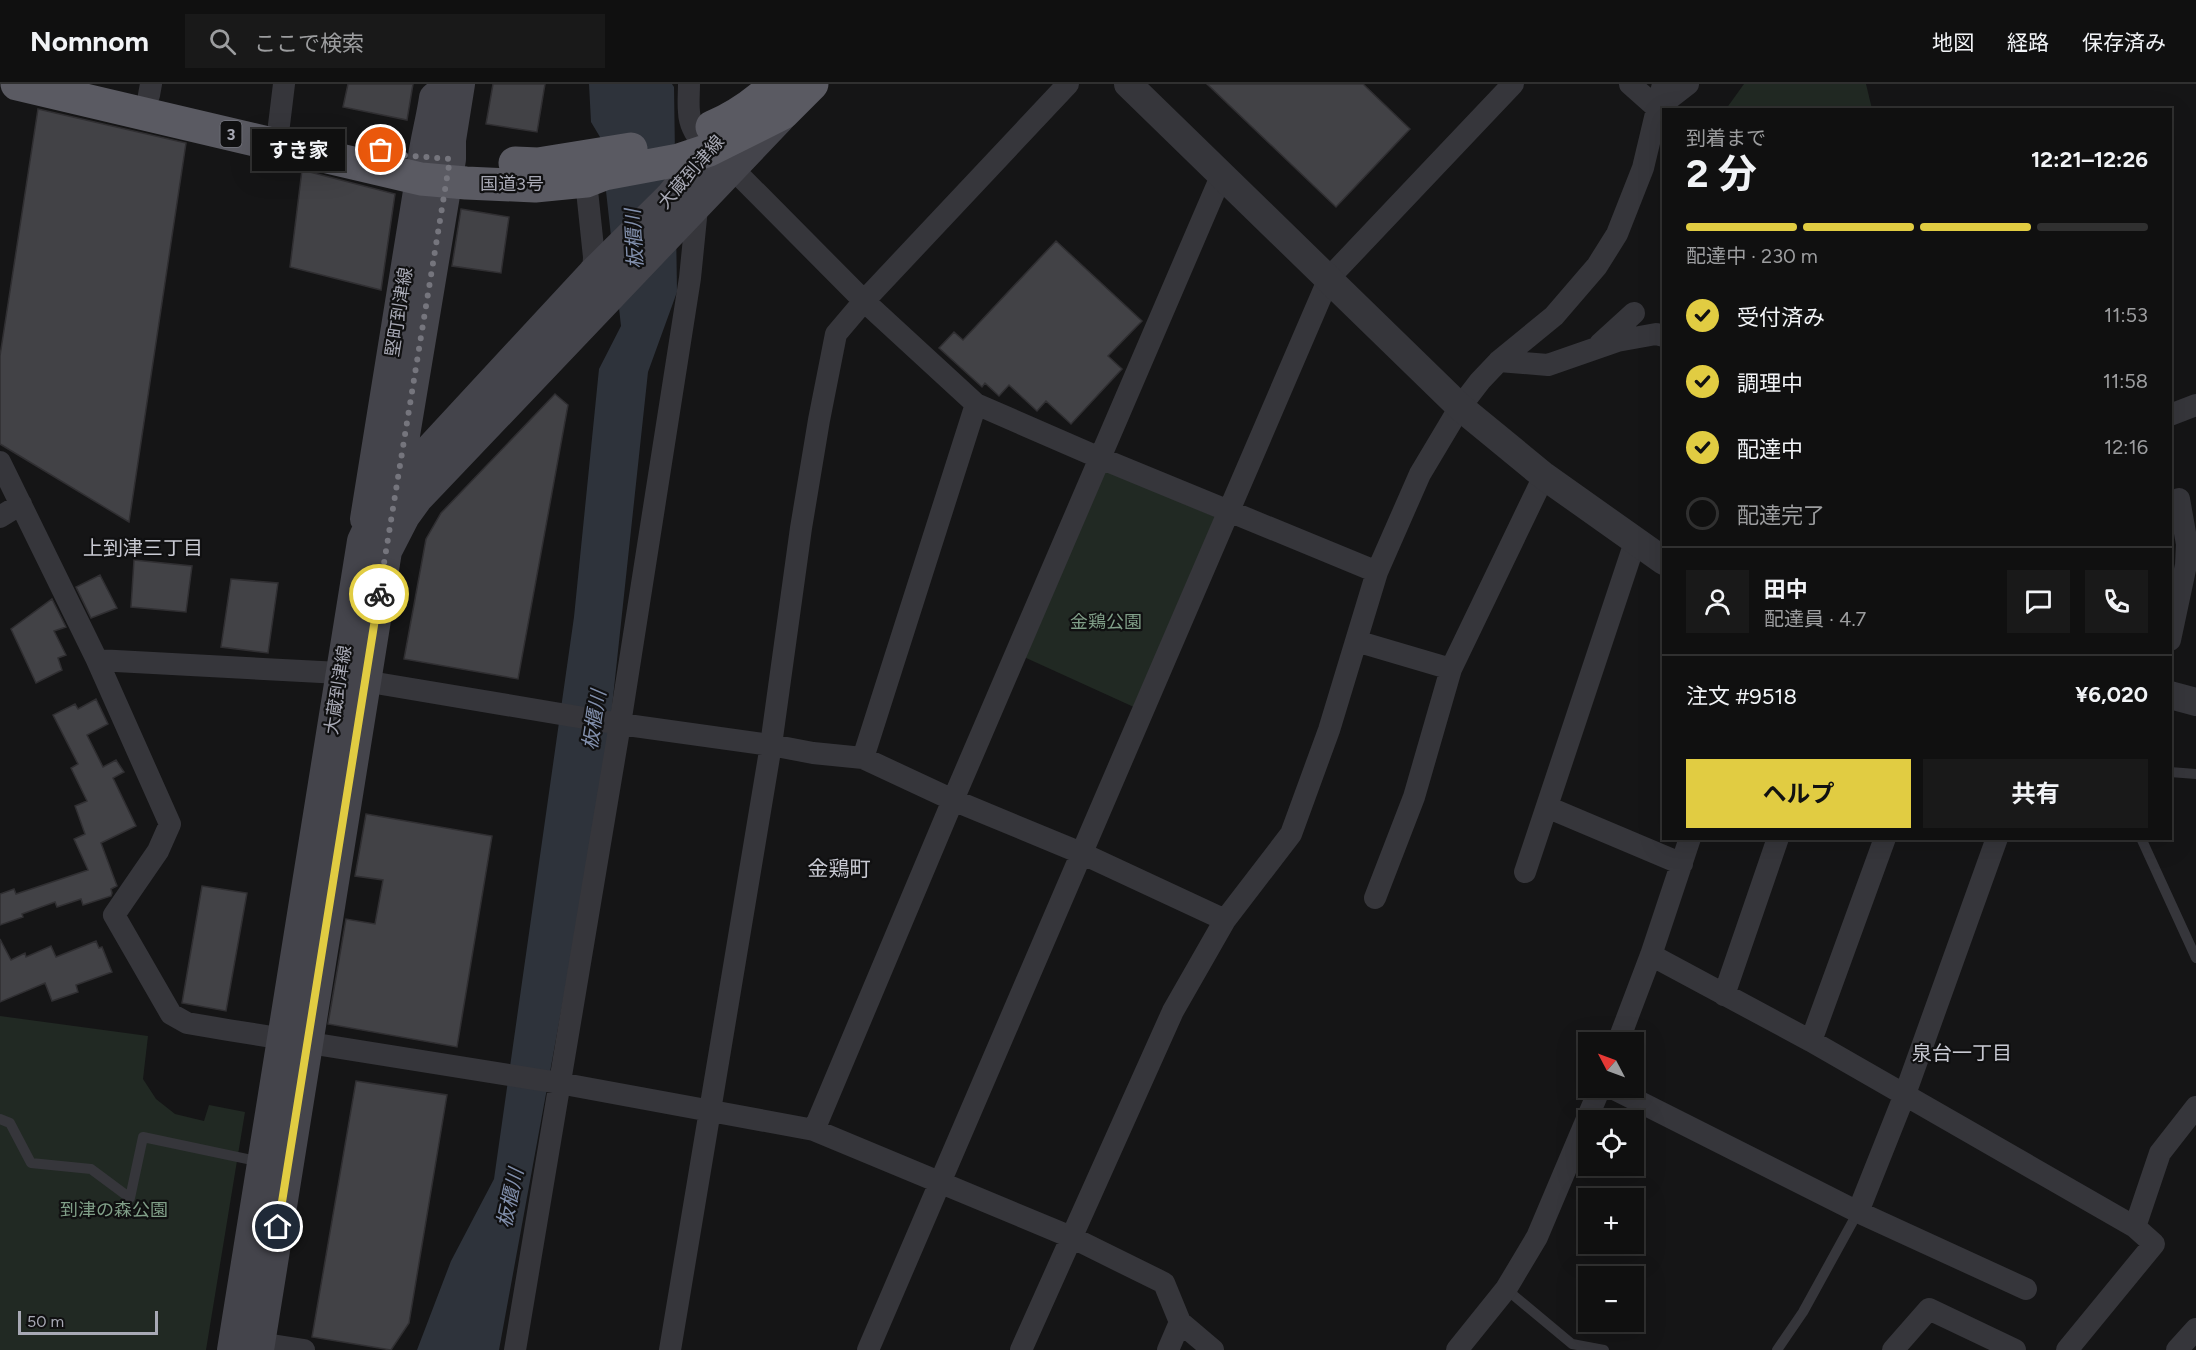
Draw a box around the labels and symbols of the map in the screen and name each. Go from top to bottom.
road number: 3 [220,121,242,147]
pin [355,124,406,175]
callout: すき家 [252,129,345,171]
street label: 大蔵到津線 [653,131,729,213]
street label: 国道3号 [480,173,544,195]
water label: 板櫃川 [620,206,648,270]
street label: 堅町到津線 [381,266,417,358]
district label: 上到津三丁目 [83,536,203,560]
courier [349,564,409,624]
park label: 金鶏公園 [1070,611,1142,633]
street label: 大蔵到津線 [320,644,356,736]
water label: 板櫃川 [577,687,611,752]
district label: 金鶏町 [808,856,871,881]
north arrow [1578,1032,1644,1098]
district label: 泉台一丁目 [1912,1041,2012,1065]
water label: 板櫃川 [492,1164,528,1230]
park label: 到津の森公園 [60,1199,168,1221]
pin [252,1201,303,1252]
scale bar [18,1308,158,1336]

